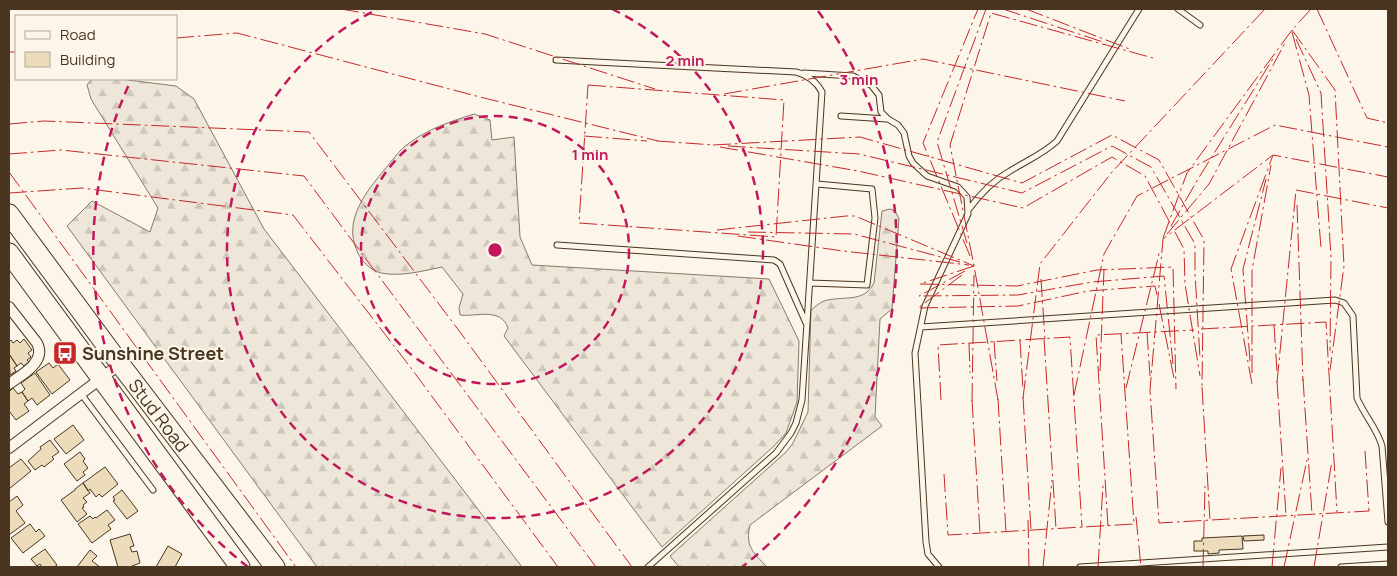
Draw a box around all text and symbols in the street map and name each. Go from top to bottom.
legend [15,15,178,80]
text: Road [60,24,96,45]
text: Building [60,49,115,70]
text: 2 min [665,50,705,71]
text: 3 min [840,69,878,90]
text: 1 min [572,144,608,165]
centre of rings [486,241,504,259]
bus stop icon: Sunshine Street [52,340,78,366]
place label: Sunshine Street [82,341,224,365]
street label: Stud Road [123,374,195,457]

